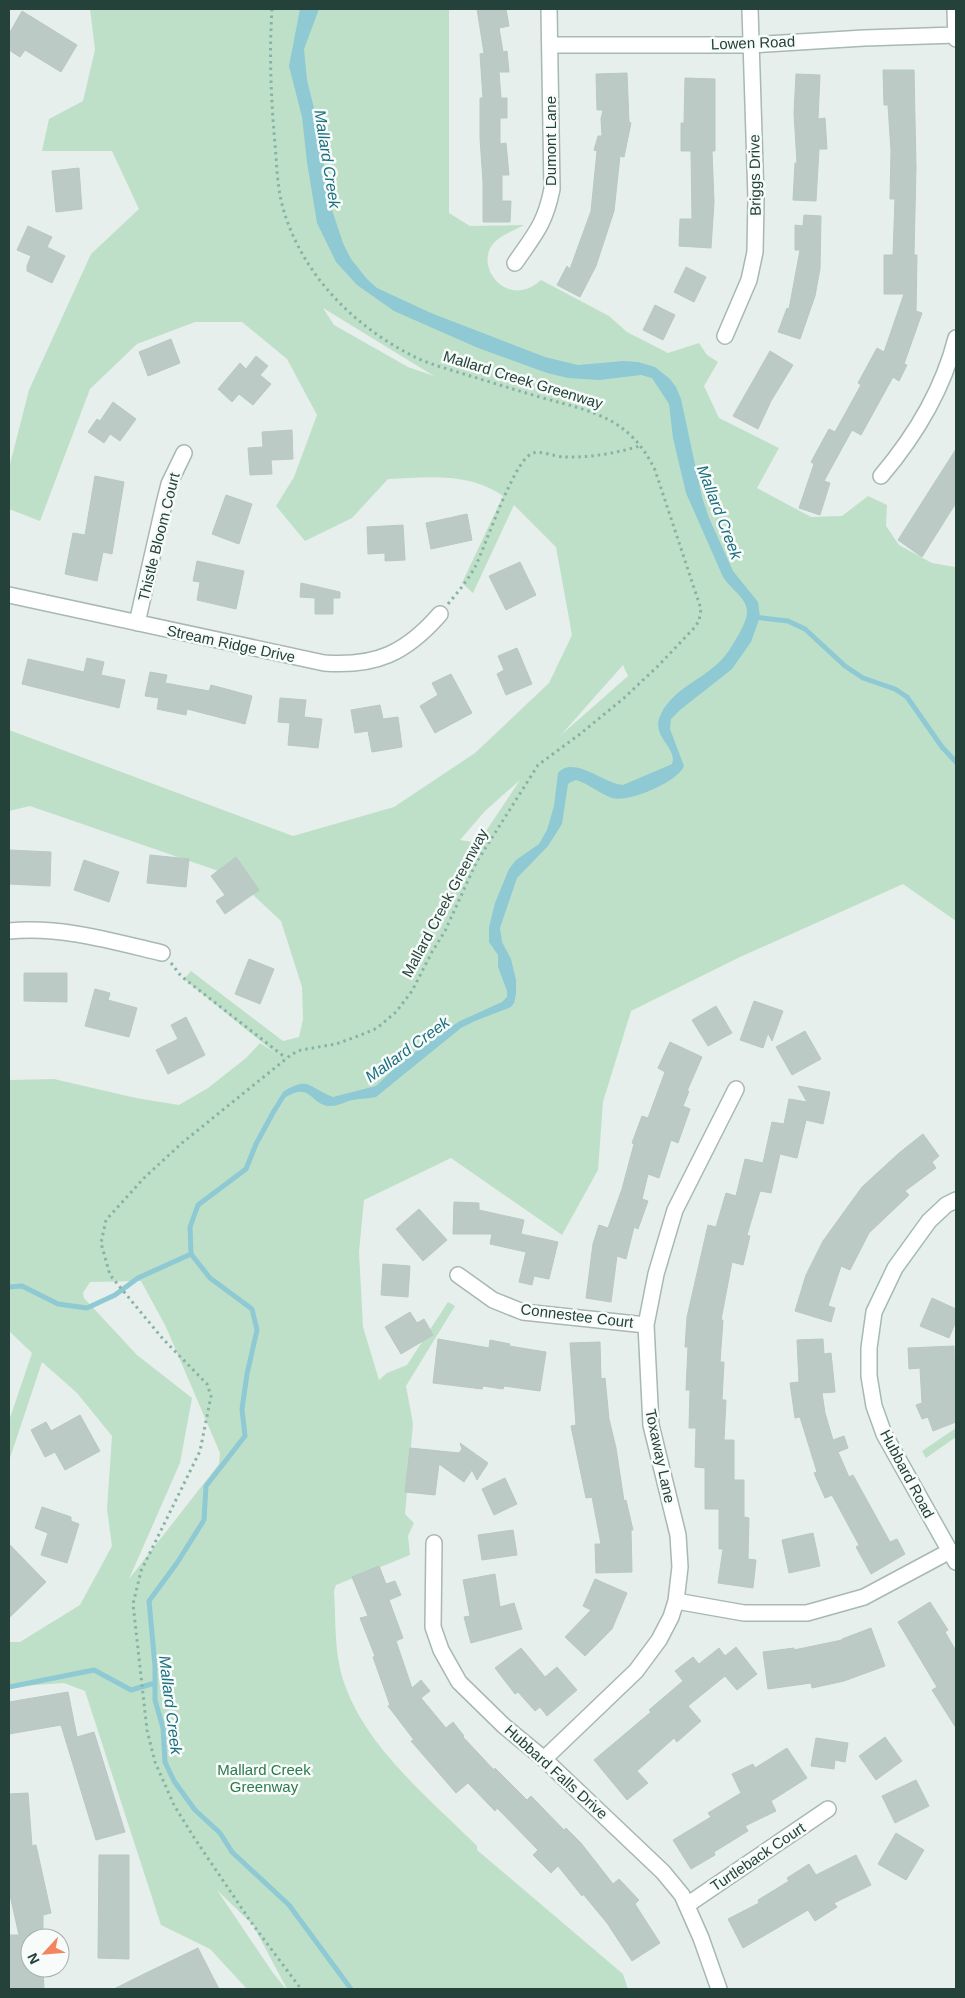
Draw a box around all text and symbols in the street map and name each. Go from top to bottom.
street label: Lowen Road [711,33,795,52]
street label: Dumont Lane [542,96,559,186]
water label: Mallard Creek [311,109,344,211]
street label: Briggs Drive [745,134,764,216]
street label: Mallard Creek Greenway [441,347,605,412]
water label: Mallard Creek [694,463,746,563]
street label: Thistle Bloom Court [134,470,183,603]
street label: Stream Ridge Drive [165,622,297,665]
street label: Mallard Creek Greenway [398,825,491,980]
water label: Mallard Creek [362,1013,453,1086]
street label: Connestee Court [520,1300,635,1331]
street label: Toxaway Lane [642,1407,679,1505]
street label: Hubbard Road [877,1427,938,1521]
water label: Mallard Creek [156,1655,185,1757]
street label: Hubbard Falls Drive [501,1721,611,1822]
park label: Mallard Creek Greenway [217,1761,311,1795]
street label: Turtleback Court [707,1818,809,1894]
north arrow [20,1928,70,1978]
text: N [24,1951,43,1967]

